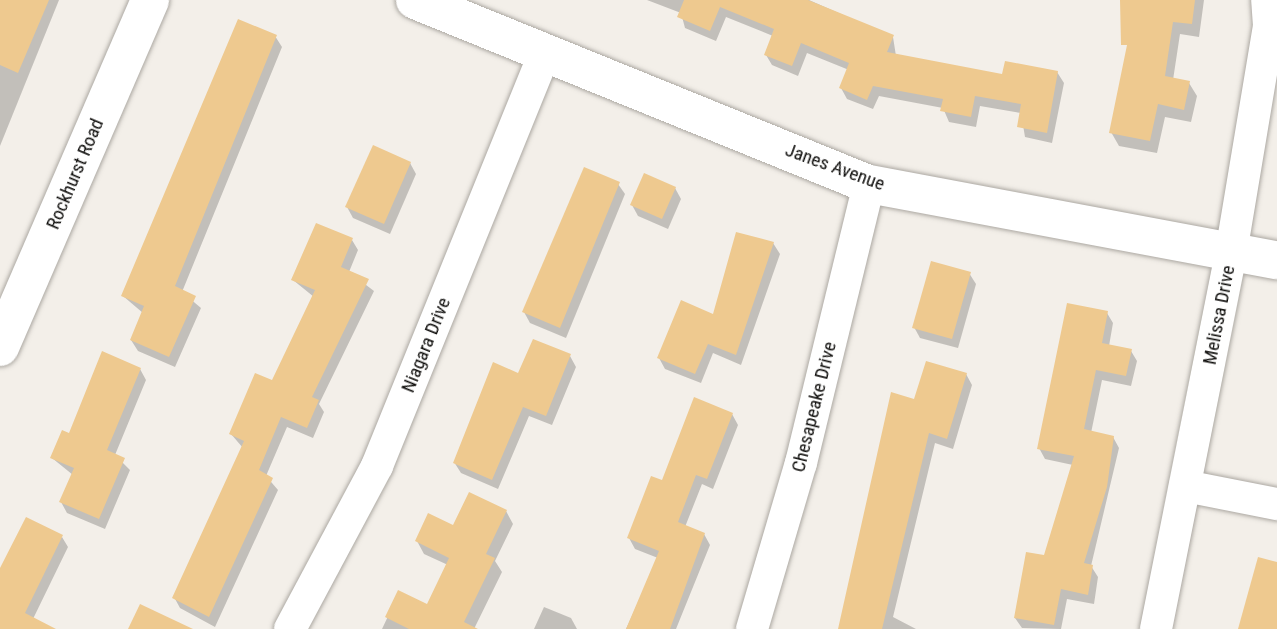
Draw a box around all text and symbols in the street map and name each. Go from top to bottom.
street label: Rockhurst Road [41,115,109,233]
street label: Janes Avenue [782,138,888,196]
street label: Melissa Drive [1198,263,1240,367]
street label: Niagara Drive [397,294,455,396]
street label: Chesapeake Drive [787,339,841,475]

